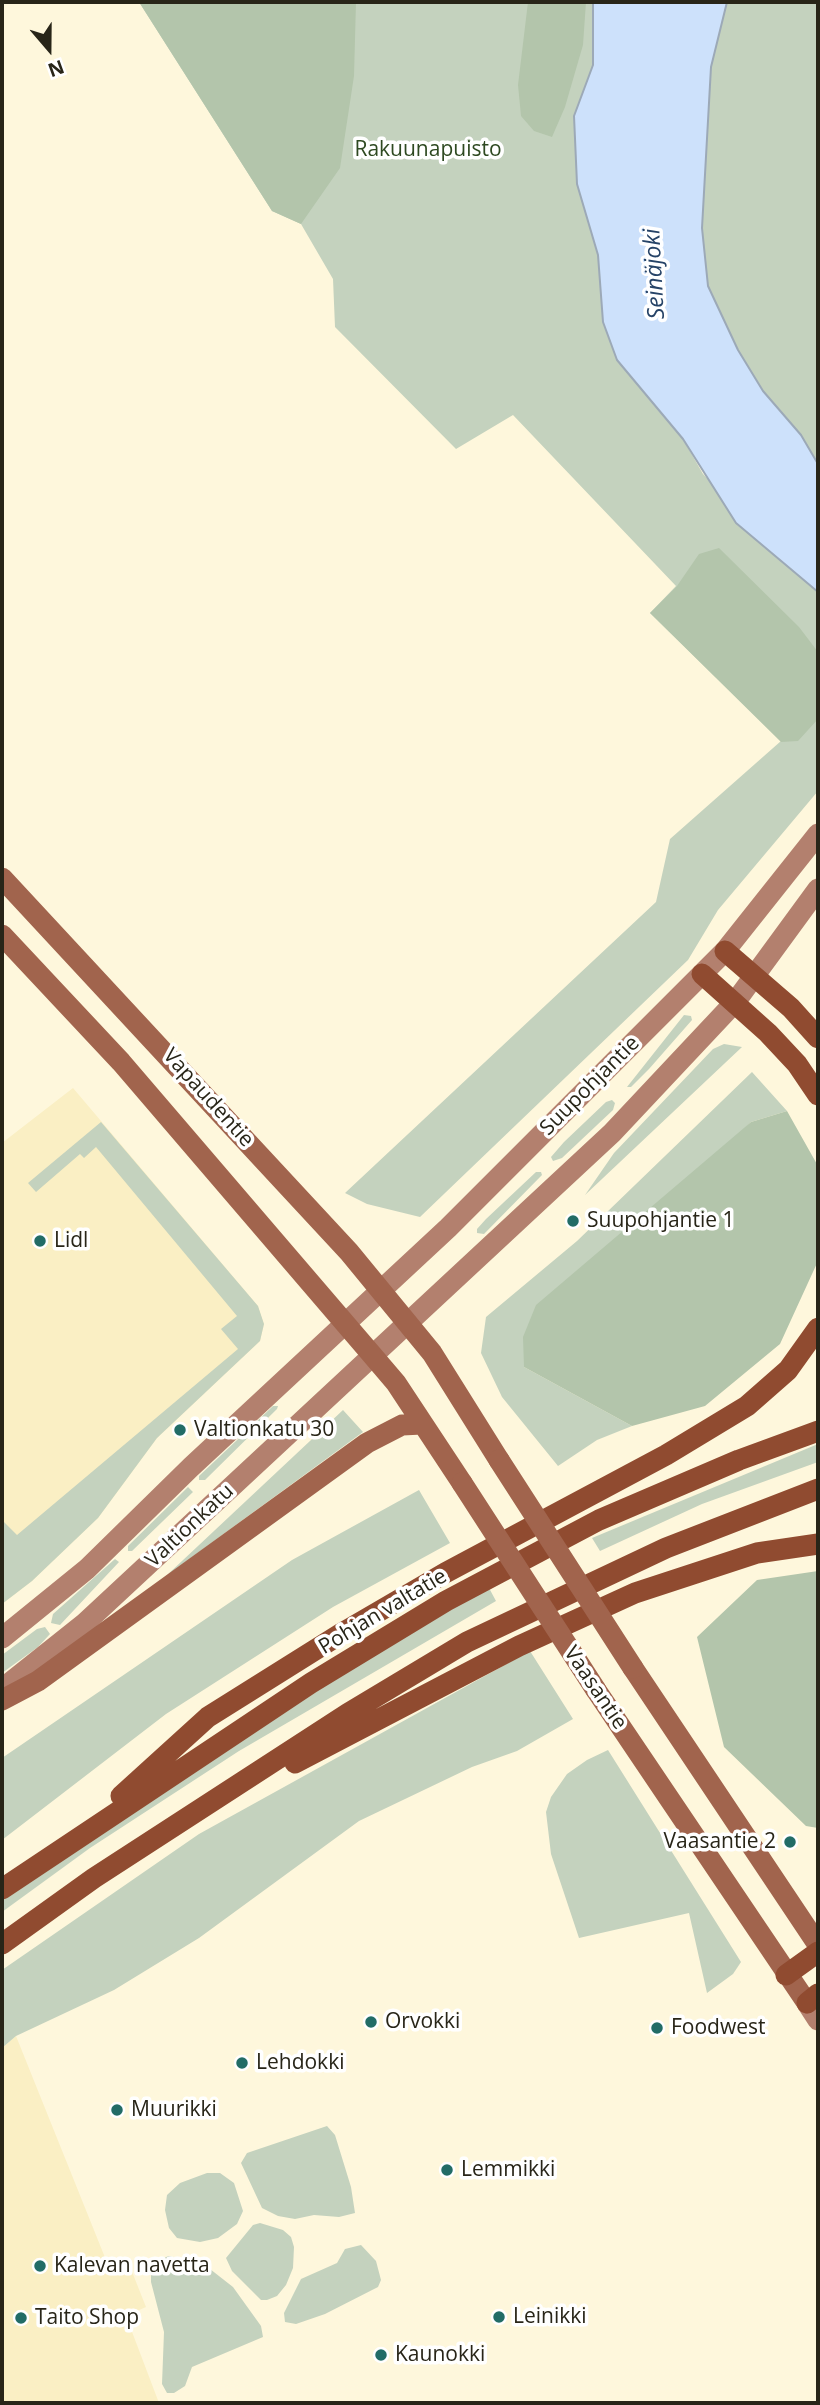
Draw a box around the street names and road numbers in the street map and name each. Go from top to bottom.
street label: Suupohjantie [535,1031,645,1141]
street label: Vapaudentie [157,1044,259,1152]
street label: Valtionkatu [141,1479,239,1573]
street label: Pohjan valtatie [315,1564,451,1660]
street label: Vaasantie [558,1642,632,1734]

